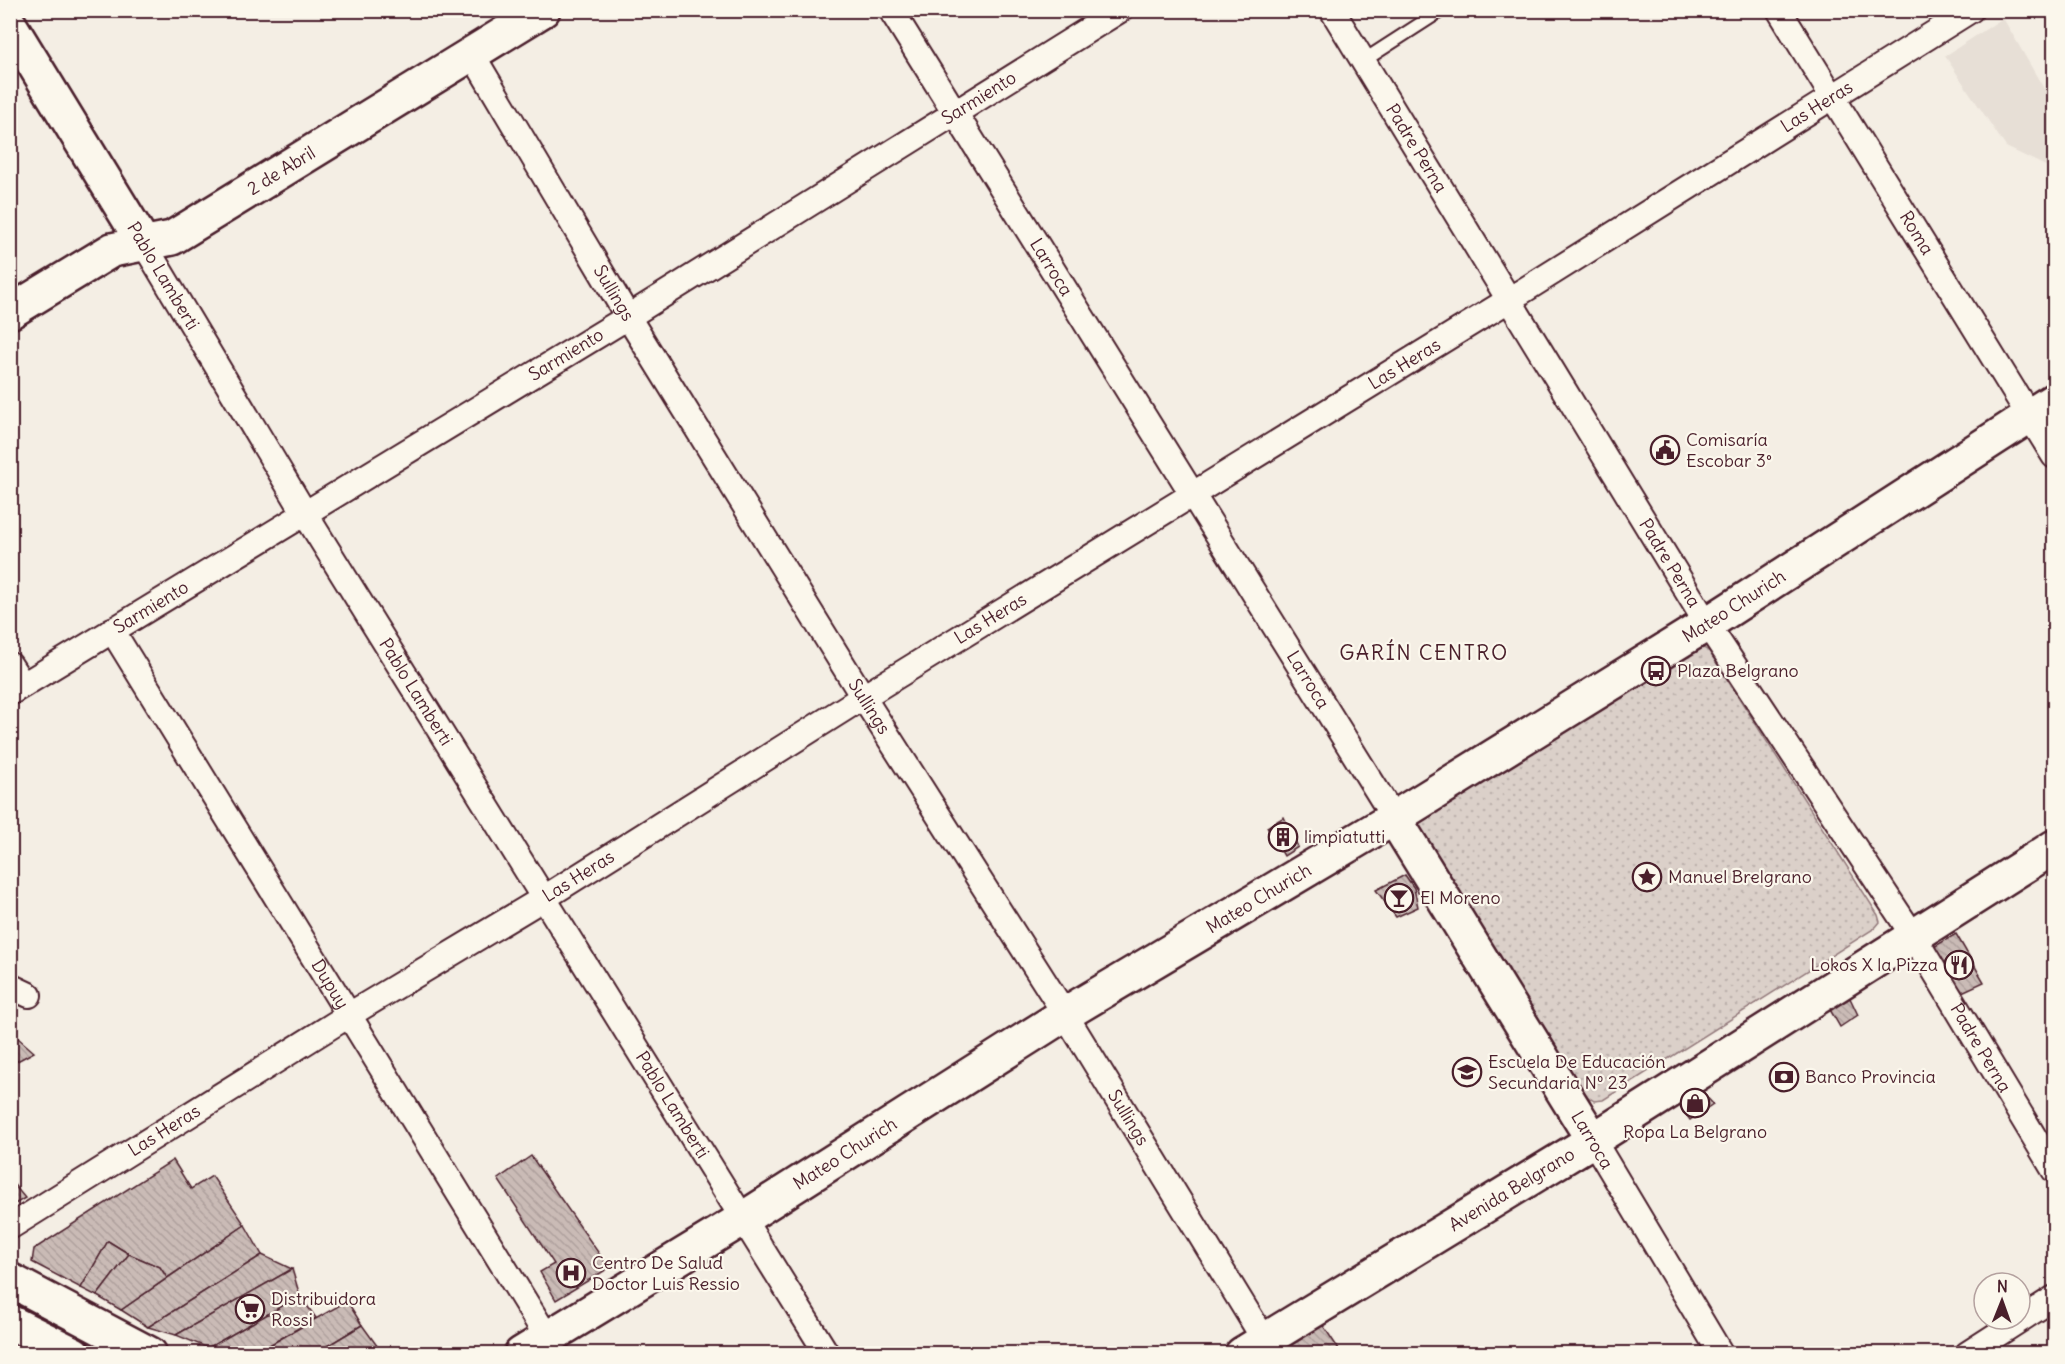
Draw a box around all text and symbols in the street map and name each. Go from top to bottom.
street label: Sarmiento [937,66,1020,130]
street label: Las Heras [1776,75,1857,137]
street label: Padre Perna [1381,99,1453,197]
street label: 2 de Abril [243,141,319,200]
street label: Roma [1895,206,1939,259]
street label: Pablo Lamberti [122,218,205,334]
street label: Larroca [1025,234,1078,300]
street label: Sullings [589,261,640,325]
street label: Sarmiento [524,323,608,386]
street label: Las Heras [1364,333,1445,394]
place label: Comisaría Escobar 3° [1686,428,1772,472]
public building icon: Comisaría Escobar 3° [1649,434,1681,466]
street label: Padre Perna [1634,514,1706,611]
street label: Mateo Churich [1678,564,1790,648]
street label: Sarmiento [109,575,192,638]
street label: Las Heras [950,587,1031,649]
street label: Pablo Lamberti [374,634,458,750]
district label: GARÍN CENTRO [1339,639,1509,666]
street label: Larroca [1282,646,1335,713]
bus stop icon: Plaza Belgrano [1640,655,1672,687]
place label: Plaza Belgrano [1677,659,1799,682]
street label: Sullings [844,674,896,738]
building icon: limpiatutti [1267,821,1299,853]
place label: limpiatutti [1304,825,1385,848]
street label: Las Heras [538,845,618,907]
street label: Mateo Churich [1202,858,1315,938]
place icon: Manuel Brelgrano [1631,861,1663,893]
place label: Manuel Brelgrano [1668,865,1812,888]
bar icon: El Moreno [1383,882,1415,914]
place label: El Moreno [1420,886,1501,909]
restaurant icon: Lokos X la Pizza [1943,949,1975,981]
place label: Lokos X la Pizza [1810,953,1938,976]
street label: Dupuy [306,955,354,1013]
street label: Padre Perna [1945,999,2017,1096]
street label: Pablo Lamberti [631,1047,715,1162]
place label: Escuela De Educación Secundaria Nº 23 [1488,1050,1666,1094]
school or university icon: Escuela De Educación Secundaria Nº 23 [1451,1056,1483,1088]
bank icon: Banco Provincia [1768,1061,1800,1093]
place label: Banco Provincia [1805,1065,1936,1088]
street label: Sullings [1103,1085,1155,1150]
shop icon: Ropa La Belgrano [1679,1087,1711,1119]
street label: Las Heras [124,1099,204,1161]
street label: Larroca [1566,1106,1619,1173]
street label: Mateo Churich [789,1112,901,1195]
place label: Ropa La Belgrano [1623,1120,1767,1143]
street label: Avenida Belgrano [1444,1142,1579,1236]
place label: Centro De Salud Doctor Luis Ressio [592,1251,740,1295]
hospital icon: Centro De Salud Doctor Luis Ressio [555,1257,587,1289]
north arrow [1972,1271,2032,1331]
text: N [1997,1276,2008,1296]
place label: Distribuidora Rossi [271,1287,376,1331]
supermarket icon: Distribuidora Rossi [234,1293,266,1325]

